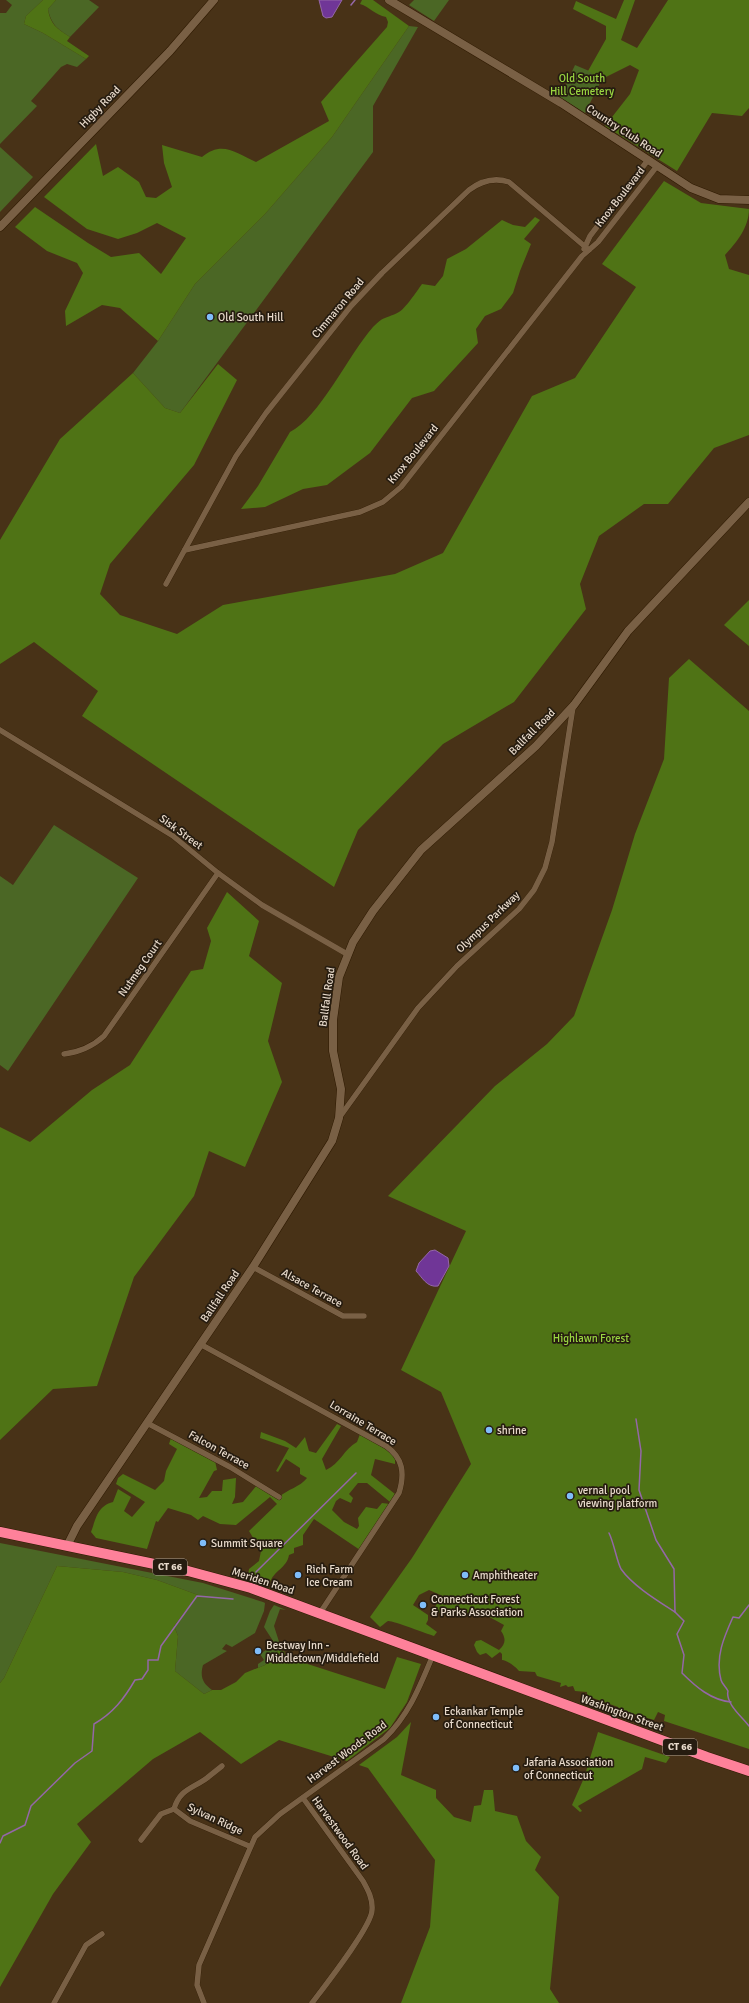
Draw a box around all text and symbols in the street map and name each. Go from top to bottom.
park label: Old South Hill Cemetery [550,72,615,98]
street label: Higby Road [77,83,123,131]
street label: Country Club Road [584,102,664,160]
street label: Knox Boulevard [592,164,648,230]
street label: Cimmaron Road [309,275,367,341]
place label: Old South Hill [218,311,284,324]
marker: Old South Hill [205,312,215,322]
street label: Knox Boulevard [385,421,441,486]
street label: Ballfall Road [506,706,558,758]
street label: Sisk Street [157,812,205,852]
street label: Olympus Parkway [454,888,523,955]
street label: Nutmeg Court [116,937,164,999]
street label: Ballfall Road [316,966,338,1028]
street label: Alsace Terrace [279,1266,345,1310]
street label: Ballfall Road [198,1267,242,1325]
park label: Highlawn Forest [553,1332,629,1345]
street label: Lorraine Terrace [327,1398,399,1448]
place label: shrine [497,1424,527,1437]
marker: shrine [484,1425,494,1435]
street label: Falcon Terrace [186,1428,252,1472]
place label: vernal pool viewing platform [578,1484,657,1510]
marker: vernal pool viewing platform [565,1491,575,1501]
place label: Summit Square [211,1537,283,1550]
marker: Summit Square [198,1538,208,1548]
road number: CT 66 [153,1559,187,1575]
place label: Rich Farm Ice Cream [306,1563,353,1589]
street label: Meriden Road [230,1565,296,1597]
place label: Amphitheater [473,1569,537,1582]
marker: Rich Farm Ice Cream [293,1570,303,1580]
marker: Amphitheater [460,1570,470,1580]
place label: Connecticut Forest & Parks Association [431,1593,523,1619]
marker: Connecticut Forest & Parks Association [418,1600,428,1610]
place label: Bestway Inn - Middletown/Middlefield [266,1639,379,1665]
marker: Bestway Inn - Middletown/Middlefield [253,1646,263,1656]
street label: Washington Street [579,1692,665,1734]
place label: Eckankar Temple of Connecticut [444,1705,523,1731]
marker: Eckankar Temple of Connecticut [431,1712,441,1722]
street label: Harvest Woods Road [305,1718,389,1786]
road number: CT 66 [663,1739,697,1755]
place label: Jafaria Association of Connecticut [524,1756,613,1782]
marker: Jafaria Association of Connecticut [511,1763,521,1773]
street label: Harvestwood Road [309,1794,371,1872]
street label: Sylvan Ridge [185,1800,245,1838]

